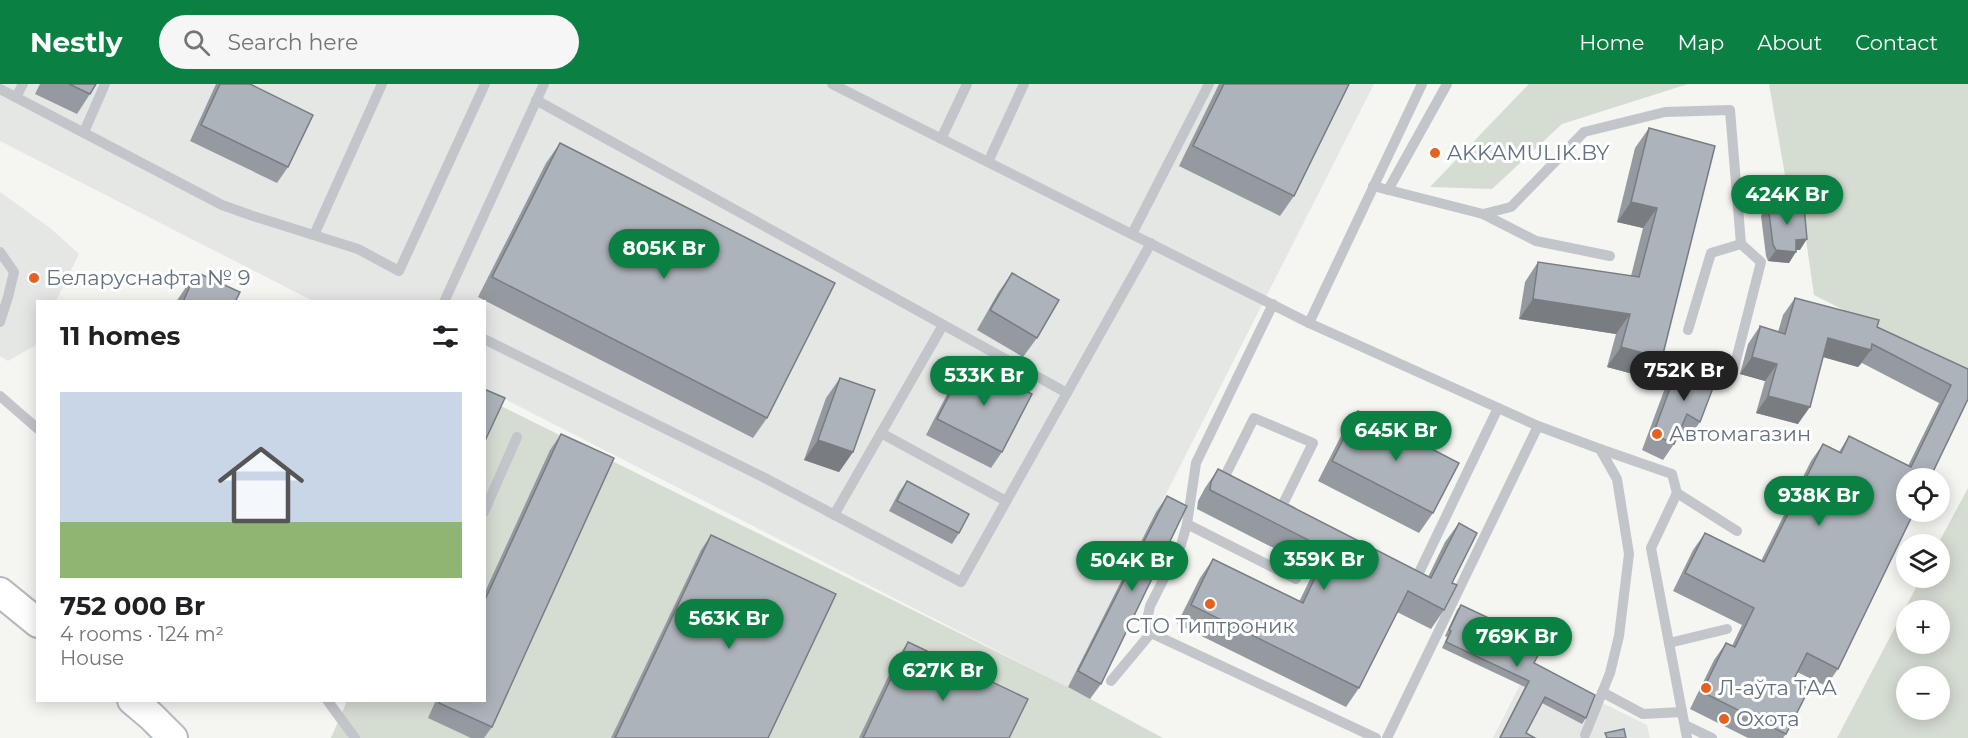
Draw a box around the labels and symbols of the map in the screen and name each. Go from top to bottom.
place label: AKKAMULIK.BY [1447,140,1610,165]
marker: AKKAMULIK.BY [1428,146,1442,160]
pin: 424K Br [1732,175,1842,226]
pin: 805K Br [609,229,719,280]
place label: Беларуснафта № 9 [46,265,250,290]
marker: Беларуснафта № 9 [27,271,41,285]
pin: 752K Br [1629,351,1739,402]
pin: 533K Br [929,356,1039,407]
pin: 645K Br [1341,411,1451,462]
place label: Автомагазин [1669,421,1811,446]
marker: Автомагазин [1650,427,1664,441]
pin: 938K Br [1764,476,1874,527]
pin: 359K Br [1269,540,1379,591]
pin: 504K Br [1077,541,1187,592]
marker: СТО Типтроник [1203,597,1217,611]
pin: 563K Br [674,599,784,650]
place label: СТО Типтроник [1125,613,1295,638]
pin: 769K Br [1462,617,1572,668]
pin: 627K Br [888,651,998,702]
place label: Л-аўта ТАА [1718,675,1838,700]
marker: Л-аўта ТАА [1699,681,1713,695]
place label: Охота [1736,706,1799,731]
marker: Охота [1717,712,1731,726]

